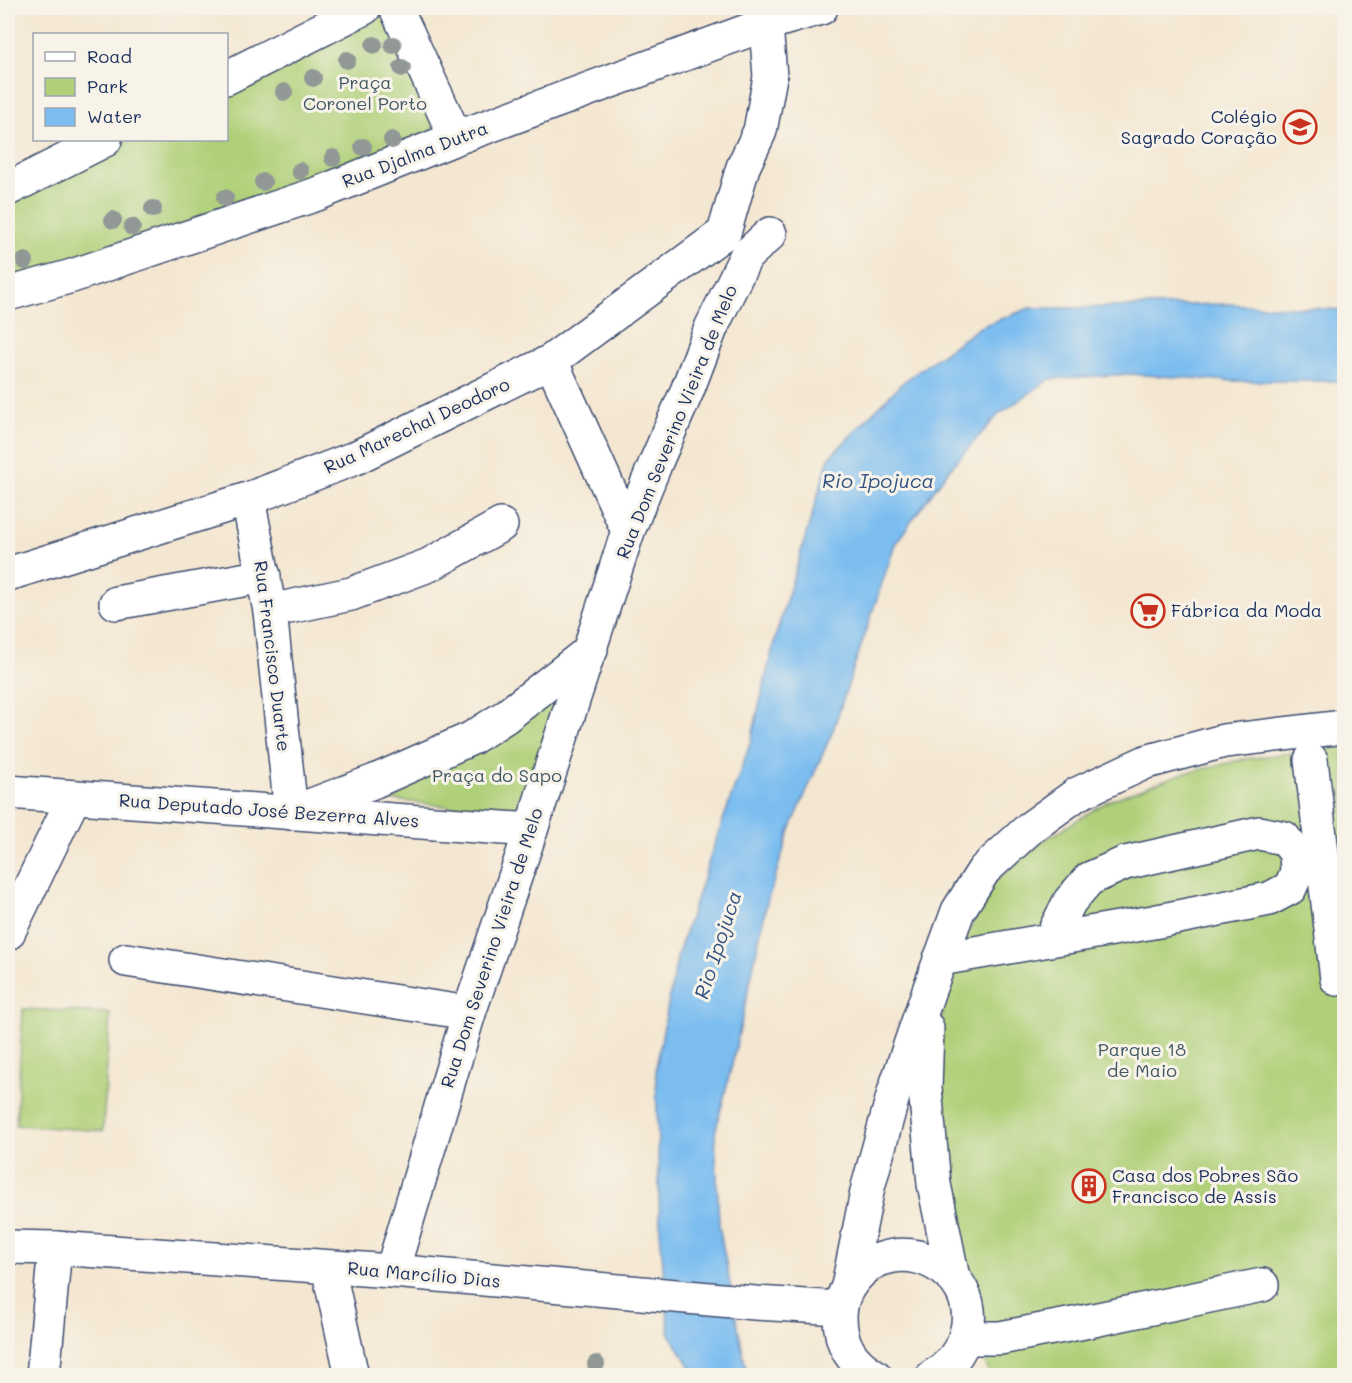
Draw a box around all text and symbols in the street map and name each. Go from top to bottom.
legend [33,33,228,141]
text: Road [87,44,132,68]
park label: Praça Coronel Porto [303,70,427,115]
text: Park [87,74,128,98]
text: Water [87,104,142,128]
place label: Colégio Sagrado Coração [1121,104,1277,149]
school or university icon: Colégio Sagrado Coração [1282,109,1318,145]
street label: Rua Djalma Dutra [338,115,491,193]
street label: Rua Dom Severino Vieira de Melo [610,281,742,562]
street label: Rua Marechal Deodoro [320,371,514,479]
water label: Rio Ipojuca [822,467,934,493]
street label: Rua Francisco Duarte [249,559,297,753]
supermarket icon: Fábrica da Moda [1130,593,1166,629]
place label: Fábrica da Moda [1171,598,1322,622]
park label: Praça do Sapo [432,763,562,787]
street label: Rua Deputado José Bezerra Alves [118,788,420,832]
street label: Rua Dom Severino Vieira de Melo [434,804,548,1091]
water label: Rio Ipojuca [687,887,747,1002]
park label: Parque 18 de Maio [1098,1037,1186,1082]
place label: Casa dos Pobres São Francisco de Assis [1112,1163,1299,1208]
building icon: Casa dos Pobres São Francisco de Assis [1071,1168,1107,1204]
street label: Rua Marcílio Dias [347,1255,502,1293]

